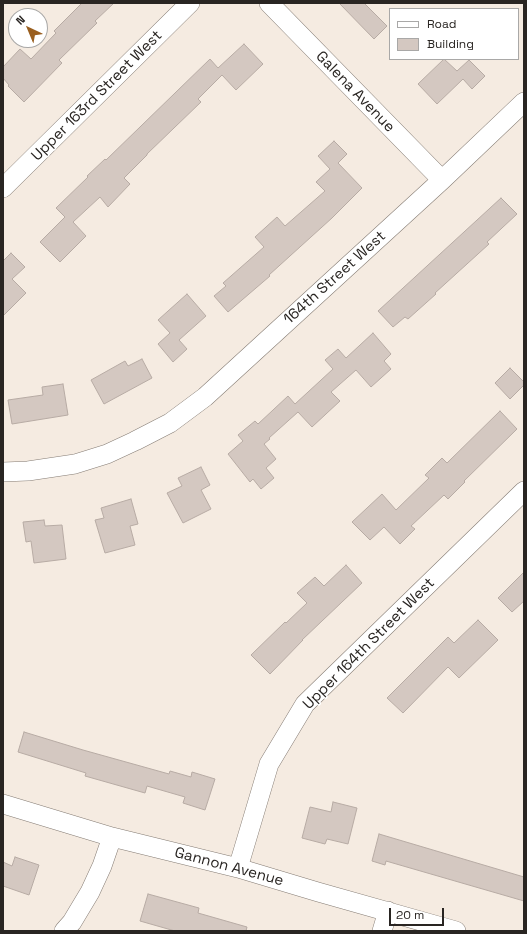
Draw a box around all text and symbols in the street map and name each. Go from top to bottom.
north arrow [8,8,48,48]
legend [389,8,519,60]
text: N [13,12,28,28]
text: Road [427,16,456,32]
street label: Upper 163rd Street West [28,27,166,165]
text: Building [427,36,474,52]
street label: Galena Avenue [312,48,398,136]
street label: 164th Street West [280,228,390,328]
street label: Upper 164th Street West [299,574,439,714]
street label: Gannon Avenue [172,844,286,890]
scale bar [391,900,446,926]
text: 20 m [396,907,424,923]

